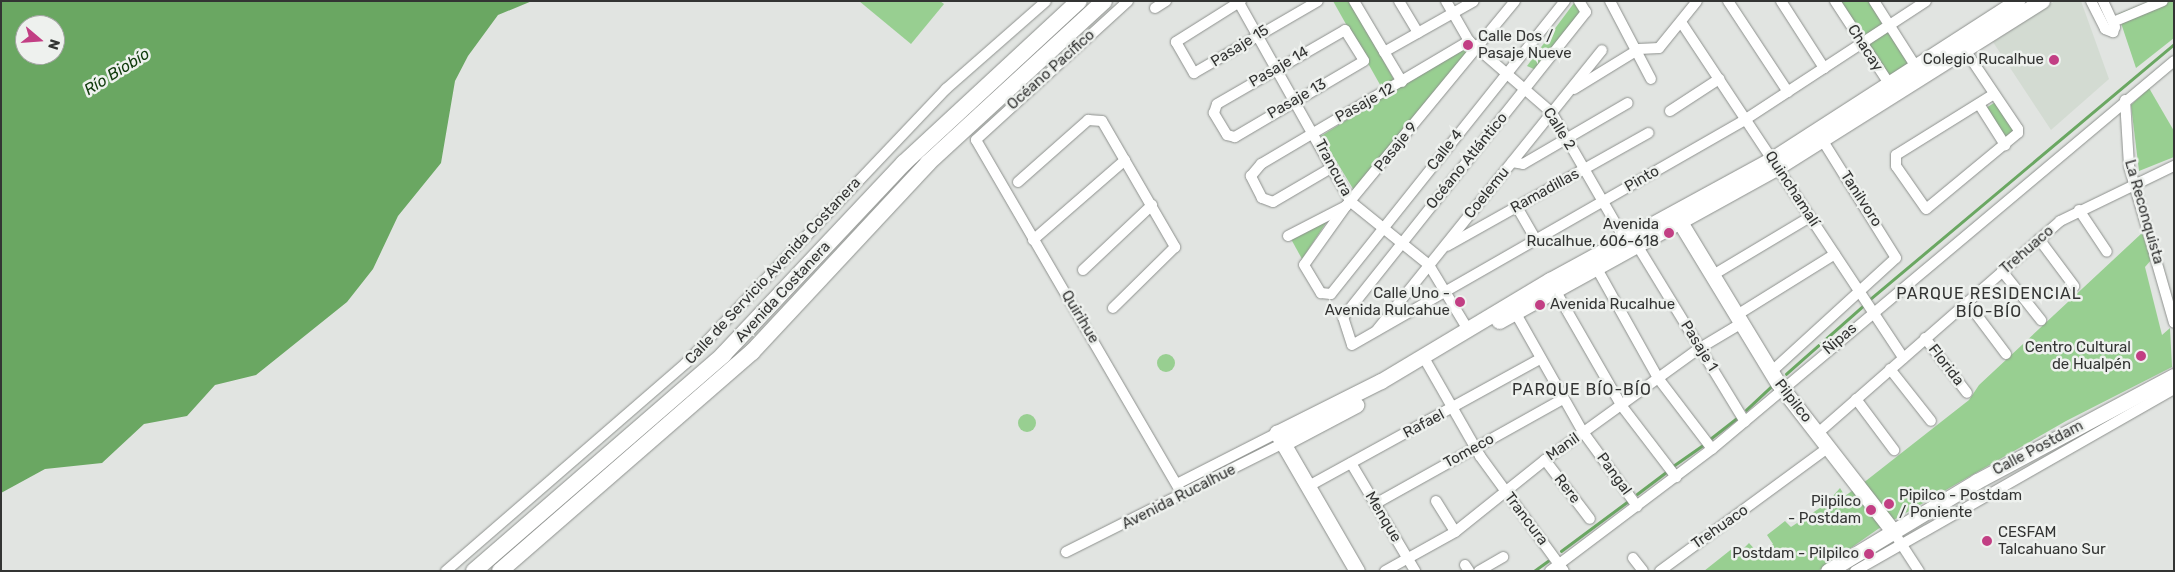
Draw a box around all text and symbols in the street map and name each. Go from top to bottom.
north arrow [15,15,65,65]
street label: Pasaje 15 [1208,21,1272,71]
street label: Chacay [1843,21,1887,75]
street label: Océano Pacífico [1004,26,1098,114]
place label: Calle Dos / Pasaje Nueve [1478,27,1572,62]
text: N [44,37,63,52]
marker: Calle Dos / Pasaje Nueve [1462,39,1474,51]
street label: Pasaje 14 [1246,43,1312,91]
water label: Río Biobío [81,44,153,100]
place label: Colegio Rucalhue [1923,51,2044,69]
marker: Colegio Rucalhue [2048,54,2060,66]
street label: Pasaje 13 [1264,75,1330,123]
street label: Pasaje 12 [1332,79,1398,127]
street label: Calle 2 [1539,105,1579,153]
street label: Océano Atlántico [1422,109,1512,213]
street label: Pasaje 9 [1371,119,1421,175]
street label: Calle 4 [1423,126,1467,174]
street label: Trancura [1311,137,1355,199]
street label: Quinchamalí [1761,148,1823,230]
street label: La Reconquista [2120,158,2168,266]
street label: Pinto [1622,162,1662,196]
street label: Coelemu [1461,163,1513,223]
street label: Ramadillas [1508,165,1582,217]
street label: Tanilvoro [1836,168,1886,230]
street label: Calle de Servicio Avenida Costanera [681,174,865,368]
place label: Avenida Rucalhue, 606-618 [1526,215,1659,250]
street label: Trehuaco [1997,222,2057,278]
marker: Avenida Rucalhue, 606-618 [1663,227,1675,239]
street label: Avenida Costanera [732,238,834,346]
place label: Calle Uno - Avenida Rulcahue [1325,284,1450,319]
district label: PARQUE RESIDENCIAL BÍO-BÍO [1894,284,2084,322]
street label: Quirihue [1057,287,1103,347]
marker: Calle Uno - Avenida Rulcahue [1454,296,1466,308]
place label: Avenida Rucalhue [1550,296,1675,314]
marker: Avenida Rucalhue [1534,299,1546,311]
street label: Pasaje 1 [1676,317,1722,375]
street label: Ñipas [1819,319,1861,359]
place label: Centro Cultural de Hualpén [2025,338,2131,373]
street label: Florida [1924,341,1968,389]
marker: Centro Cultural de Hualpén [2135,350,2147,362]
street label: Pilpilco [1771,376,1815,426]
district label: PARQUE BÍO-BÍO [1510,380,1654,400]
street label: Rafael [1400,406,1448,442]
street label: Calle Postdam [1990,417,2086,479]
street label: Manil [1543,429,1583,465]
street label: Tomeco [1441,430,1497,472]
street label: Pangal [1593,449,1635,499]
street label: Avenida Rucalhue [1119,461,1239,533]
street label: Rere [1550,471,1584,507]
place label: Pipilco - Postdam / Poniente [1899,486,2022,521]
street label: Menque [1361,488,1405,546]
street label: Trancura [1500,489,1552,549]
place label: Pilpilco - Postdam [1788,492,1861,527]
marker: Pipilco - Postdam / Poniente [1883,498,1895,510]
street label: Trehuaco [1688,501,1752,553]
marker: Pilpilco - Postdam [1865,504,1877,516]
place label: CESFAM Talcahuano Sur [1998,523,2106,558]
marker: CESFAM Talcahuano Sur [1980,534,1994,548]
place label: Postdam - Pilpilco [1732,545,1859,563]
marker: Postdam - Pilpilco [1863,548,1875,560]

